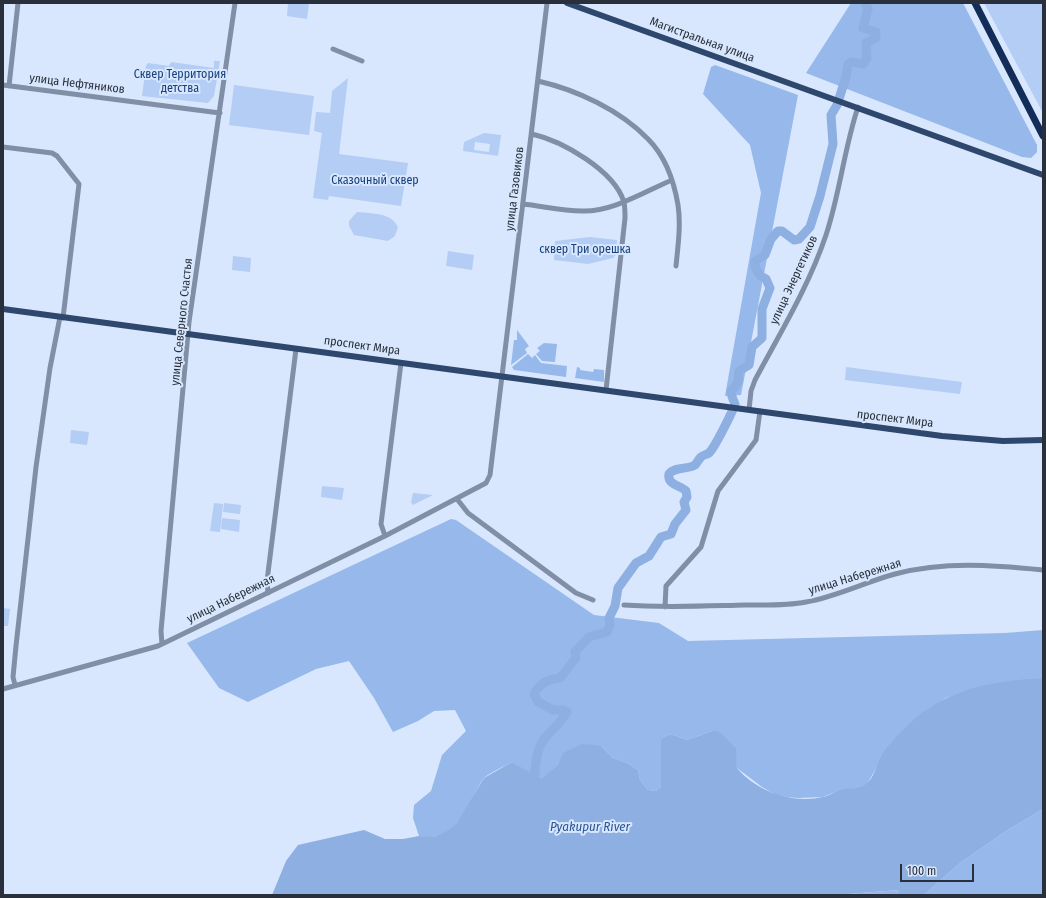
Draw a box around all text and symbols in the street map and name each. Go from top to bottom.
street label: Магистральная улица [648,14,756,66]
park label: Сквер Территория детства [134,68,226,96]
street label: улица Нефтяников [29,71,125,97]
street label: улица Газовиков [503,146,527,232]
park label: Сказочный сквер [331,174,419,188]
street label: улица Энергетиков [767,233,821,327]
park label: сквер Три орешка [539,243,631,257]
street label: улица Северного Счастья [168,258,196,386]
street label: проспект Мира [323,334,401,358]
street label: проспект Мира [856,407,934,431]
street label: улица Набережная [807,556,903,598]
street label: улица Набережная [185,571,277,627]
water label: Pyakupur River [550,819,630,835]
scale bar [902,856,976,882]
text: 100 m [907,864,936,878]

